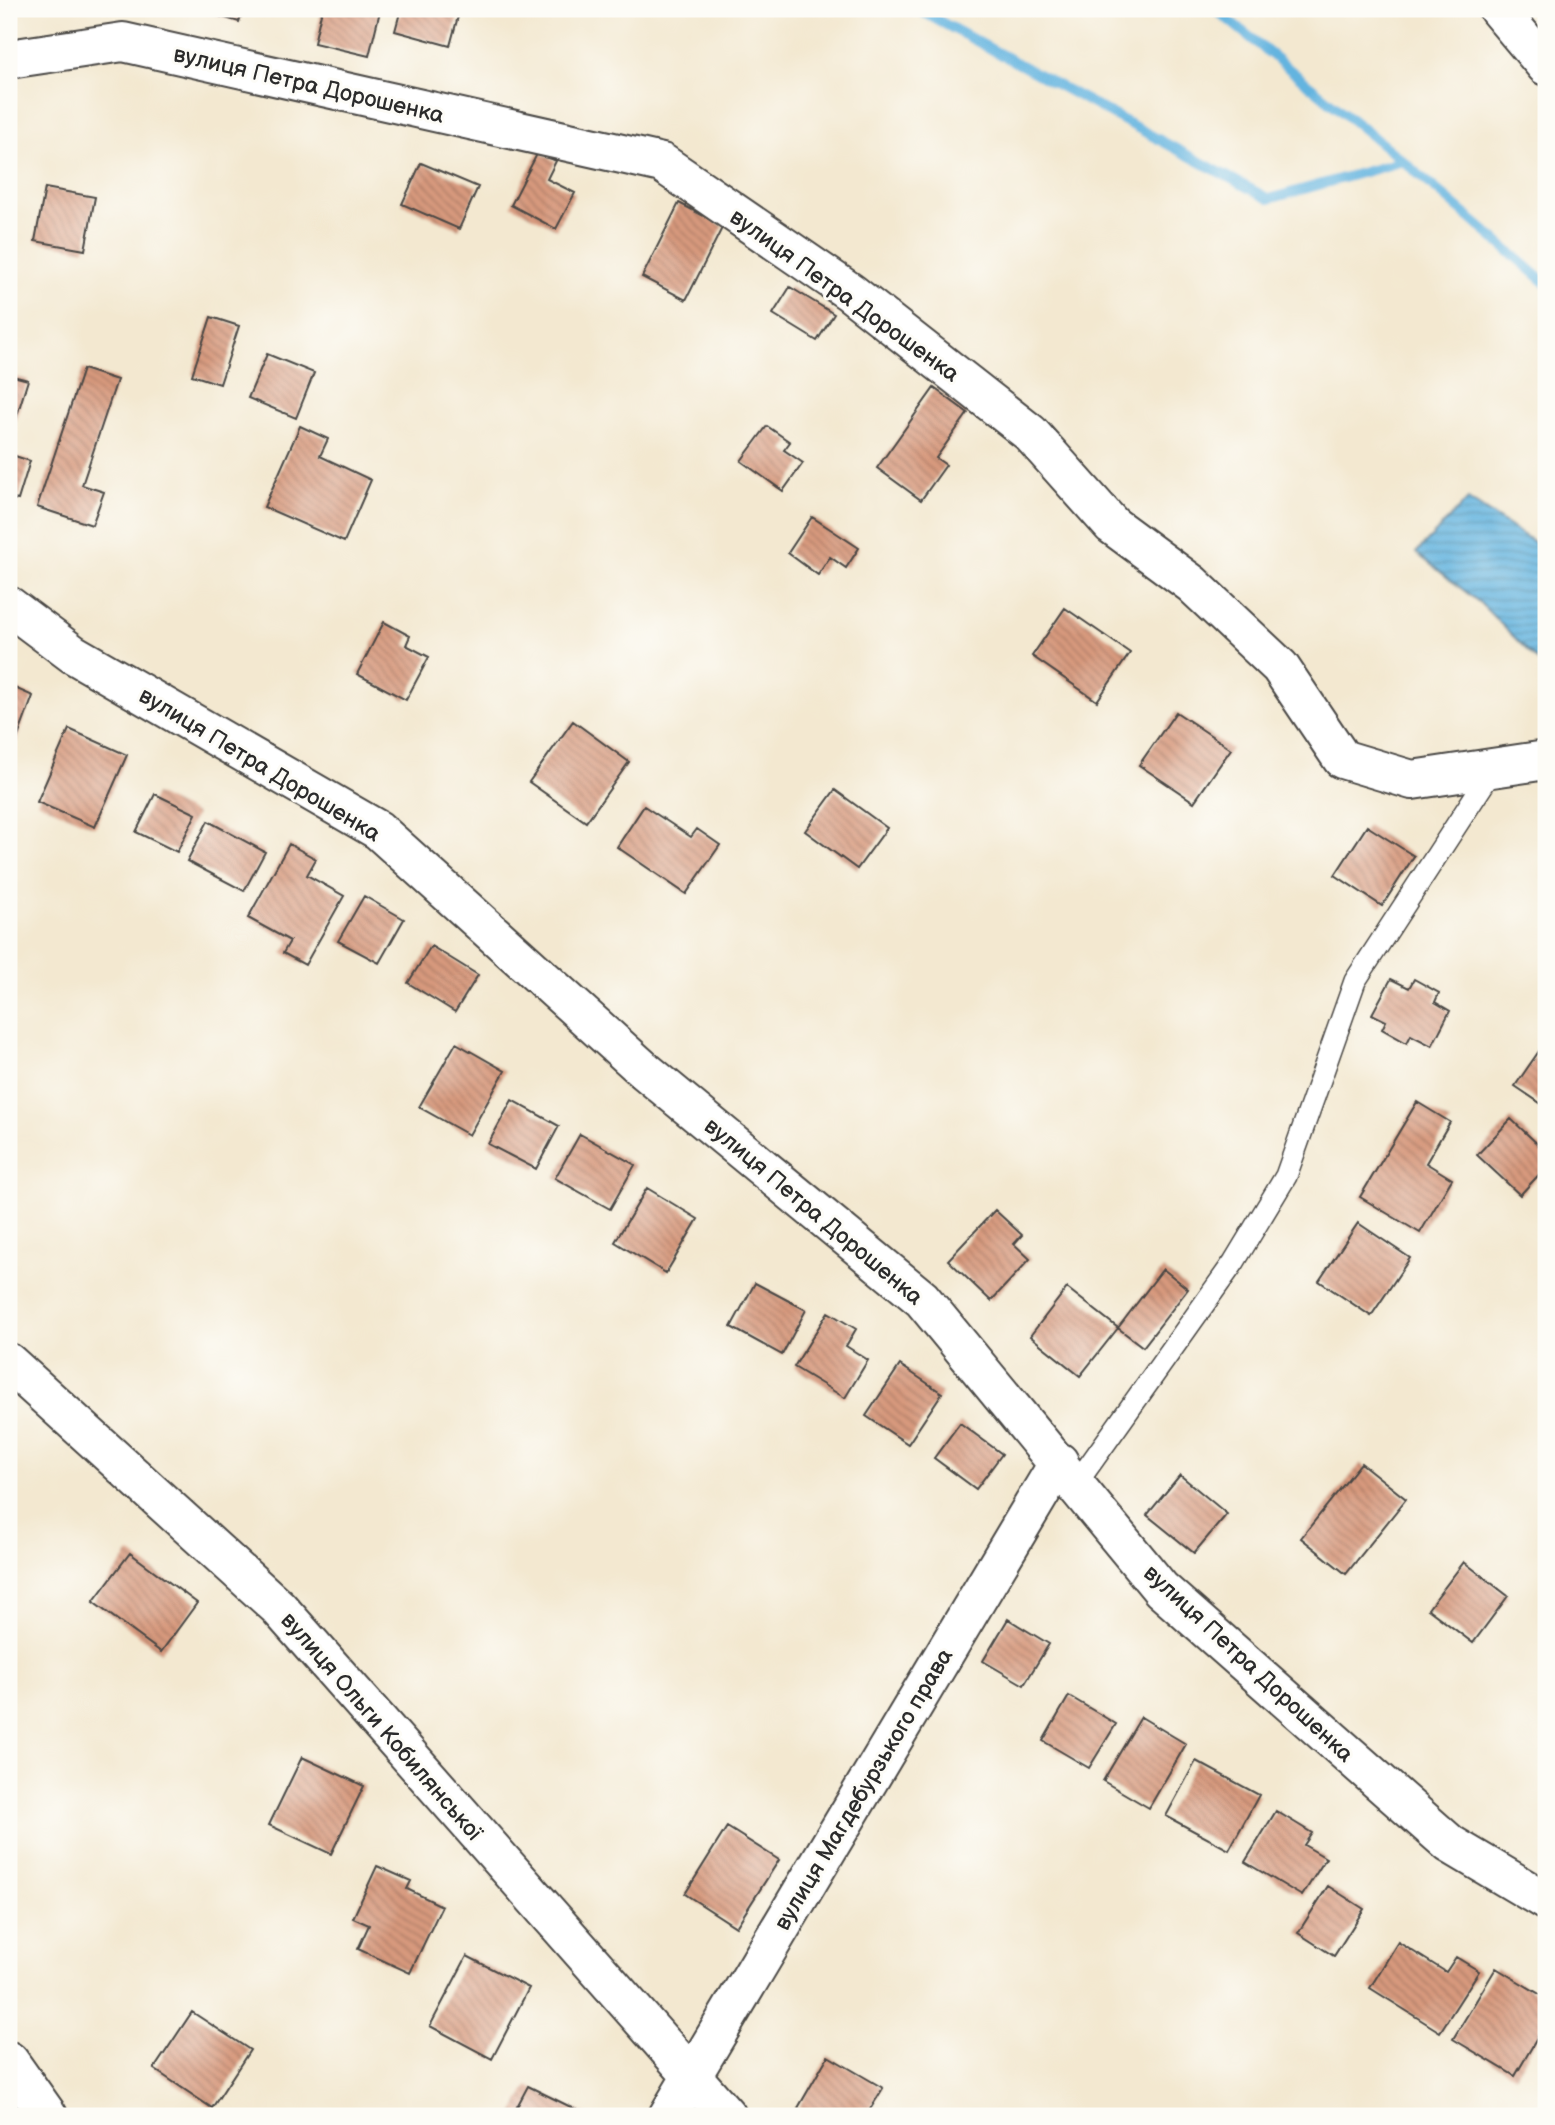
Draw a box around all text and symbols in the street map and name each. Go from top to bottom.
street label: вулиця Петра Дорошенка [171,40,447,130]
street label: вулиця Петра Дорошенка [724,203,965,389]
street label: вулиця Петра Дорошенка [134,682,386,848]
street label: вулиця Петра Дорошенка [698,1112,929,1312]
street label: вулиця Петра Дорошенка [1138,1559,1359,1769]
street label: вулиця Ольги Кобилянської [275,1607,488,1847]
street label: вулиця Магдебурзького права [768,1643,960,1936]

